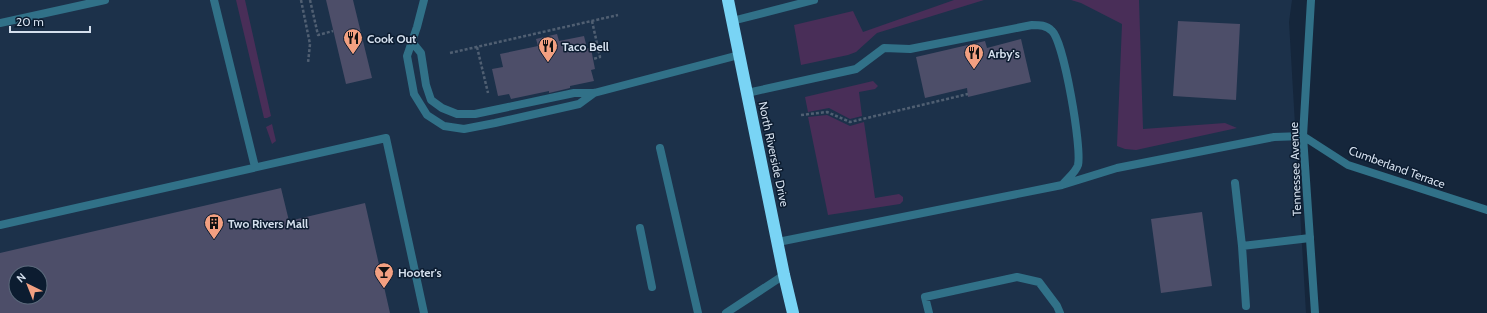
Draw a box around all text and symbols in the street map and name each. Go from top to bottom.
scale bar [10,8,90,34]
text: 20 m [16,14,44,29]
restaurant icon: Cook Out [342,27,364,55]
place label: Cook Out [367,31,416,46]
restaurant icon: Taco Bell [537,35,559,63]
place label: Taco Bell [562,39,609,54]
restaurant icon: Arby's [963,42,985,70]
place label: Arby's [988,46,1020,61]
street label: North Riverside Drive [756,100,792,208]
street label: Tennessee Avenue [1286,122,1304,216]
street label: Cumberland Terrace [1347,143,1447,191]
building icon: Two Rivers Mall [203,212,225,240]
place label: Two Rivers Mall [228,216,308,231]
bar icon: Hooter's [373,261,395,289]
north arrow [8,265,48,305]
place label: Hooter's [398,265,442,280]
text: N [14,270,29,285]

